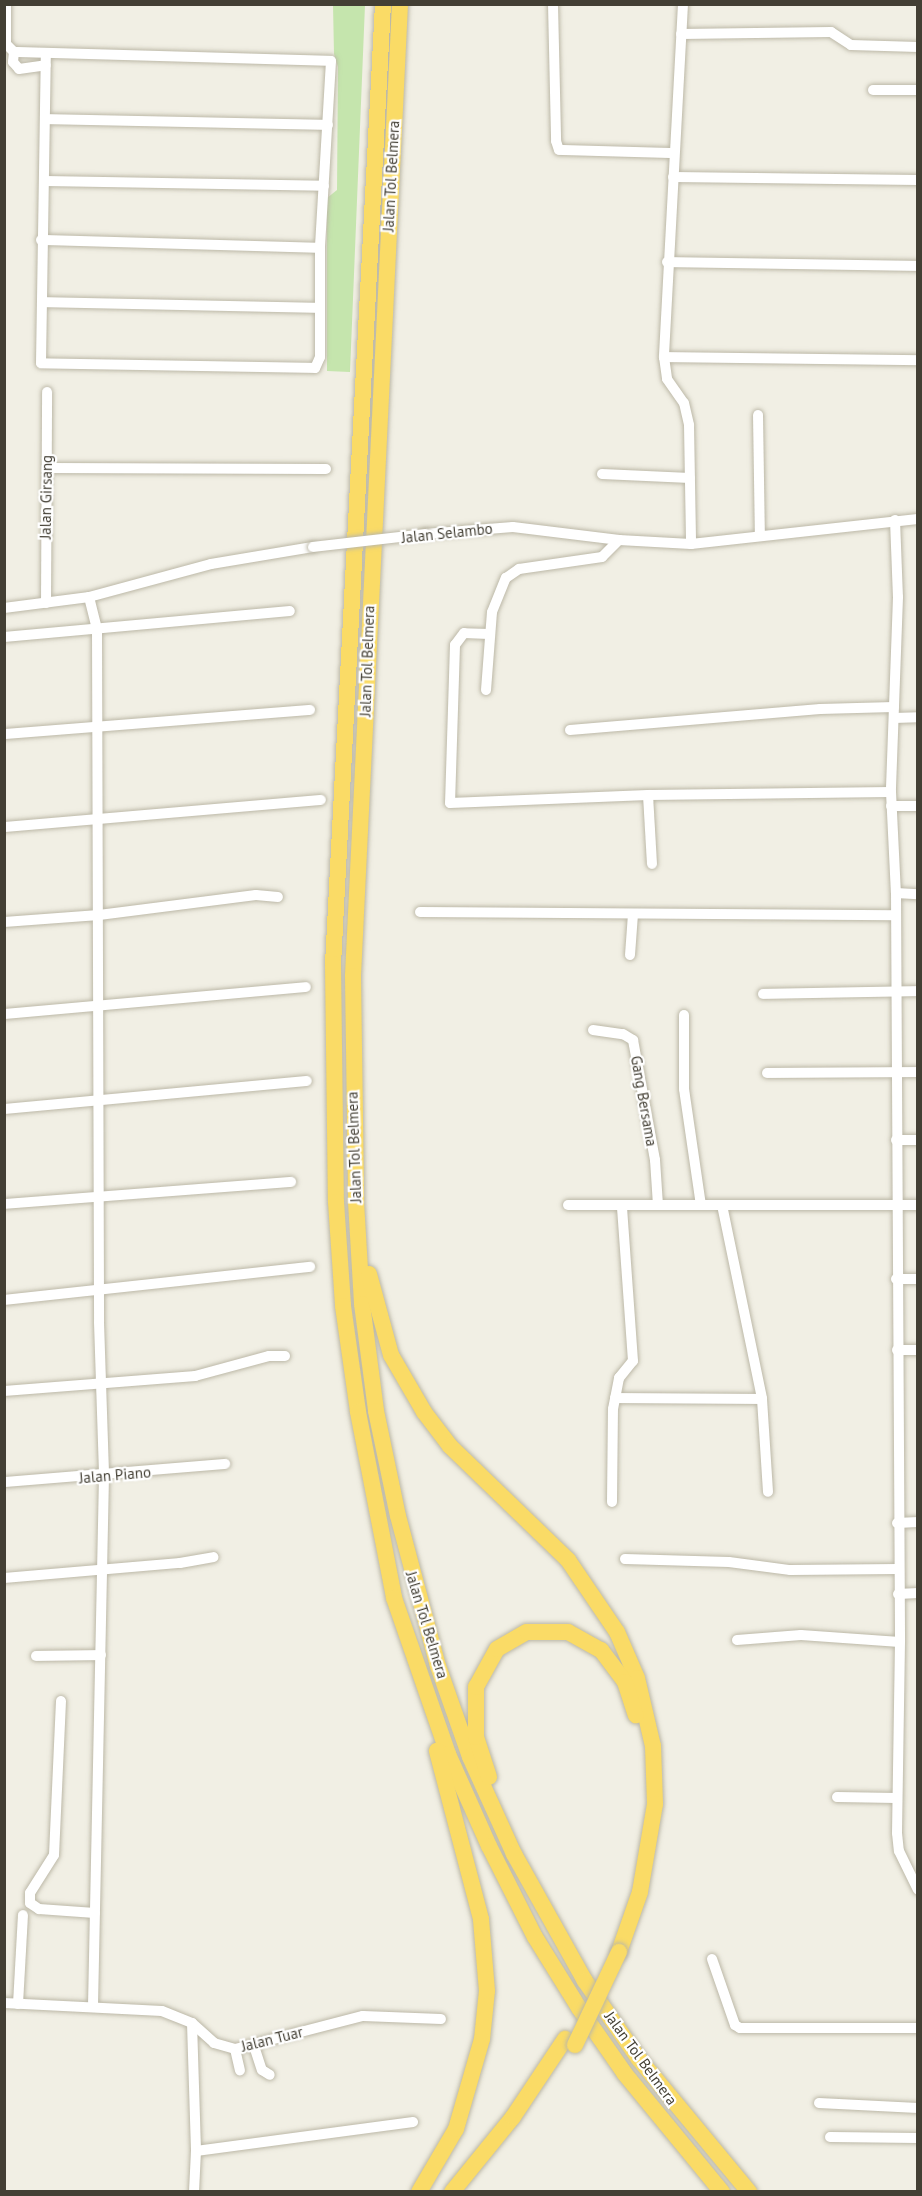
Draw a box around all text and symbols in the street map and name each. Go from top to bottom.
street label: Jalan Tol Belmera [379,120,403,232]
street label: Jalan Girsang [36,455,56,539]
street label: Jalan Selambo [401,519,493,547]
street label: Jalan Tol Belmera [356,605,378,717]
street label: Gang Bersama [627,1054,661,1148]
street label: Jalan Tol Belmera [343,1091,365,1203]
street label: Jalan Piano [78,1463,152,1487]
street label: Jalan Tol Belmera [402,1569,452,1681]
street label: Jalan Tol Belmera [601,2008,681,2108]
street label: Jalan Tuar [239,2023,305,2055]

